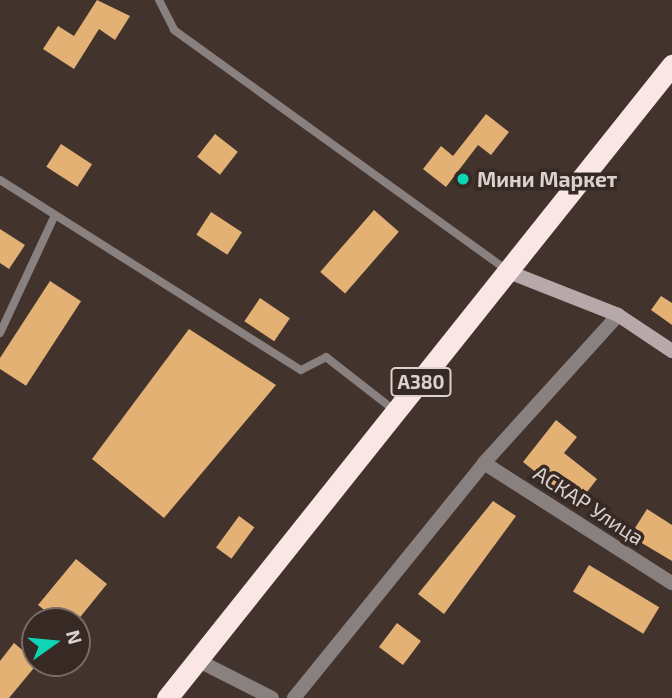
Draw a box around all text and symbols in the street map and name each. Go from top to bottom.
place label: Мини Маркет [477,166,617,192]
marker: Мини Маркет [455,171,471,187]
road number: A380 [390,366,452,398]
street label: АСКАР Улица [529,460,649,550]
north arrow [21,607,91,677]
text: N [62,627,88,647]

